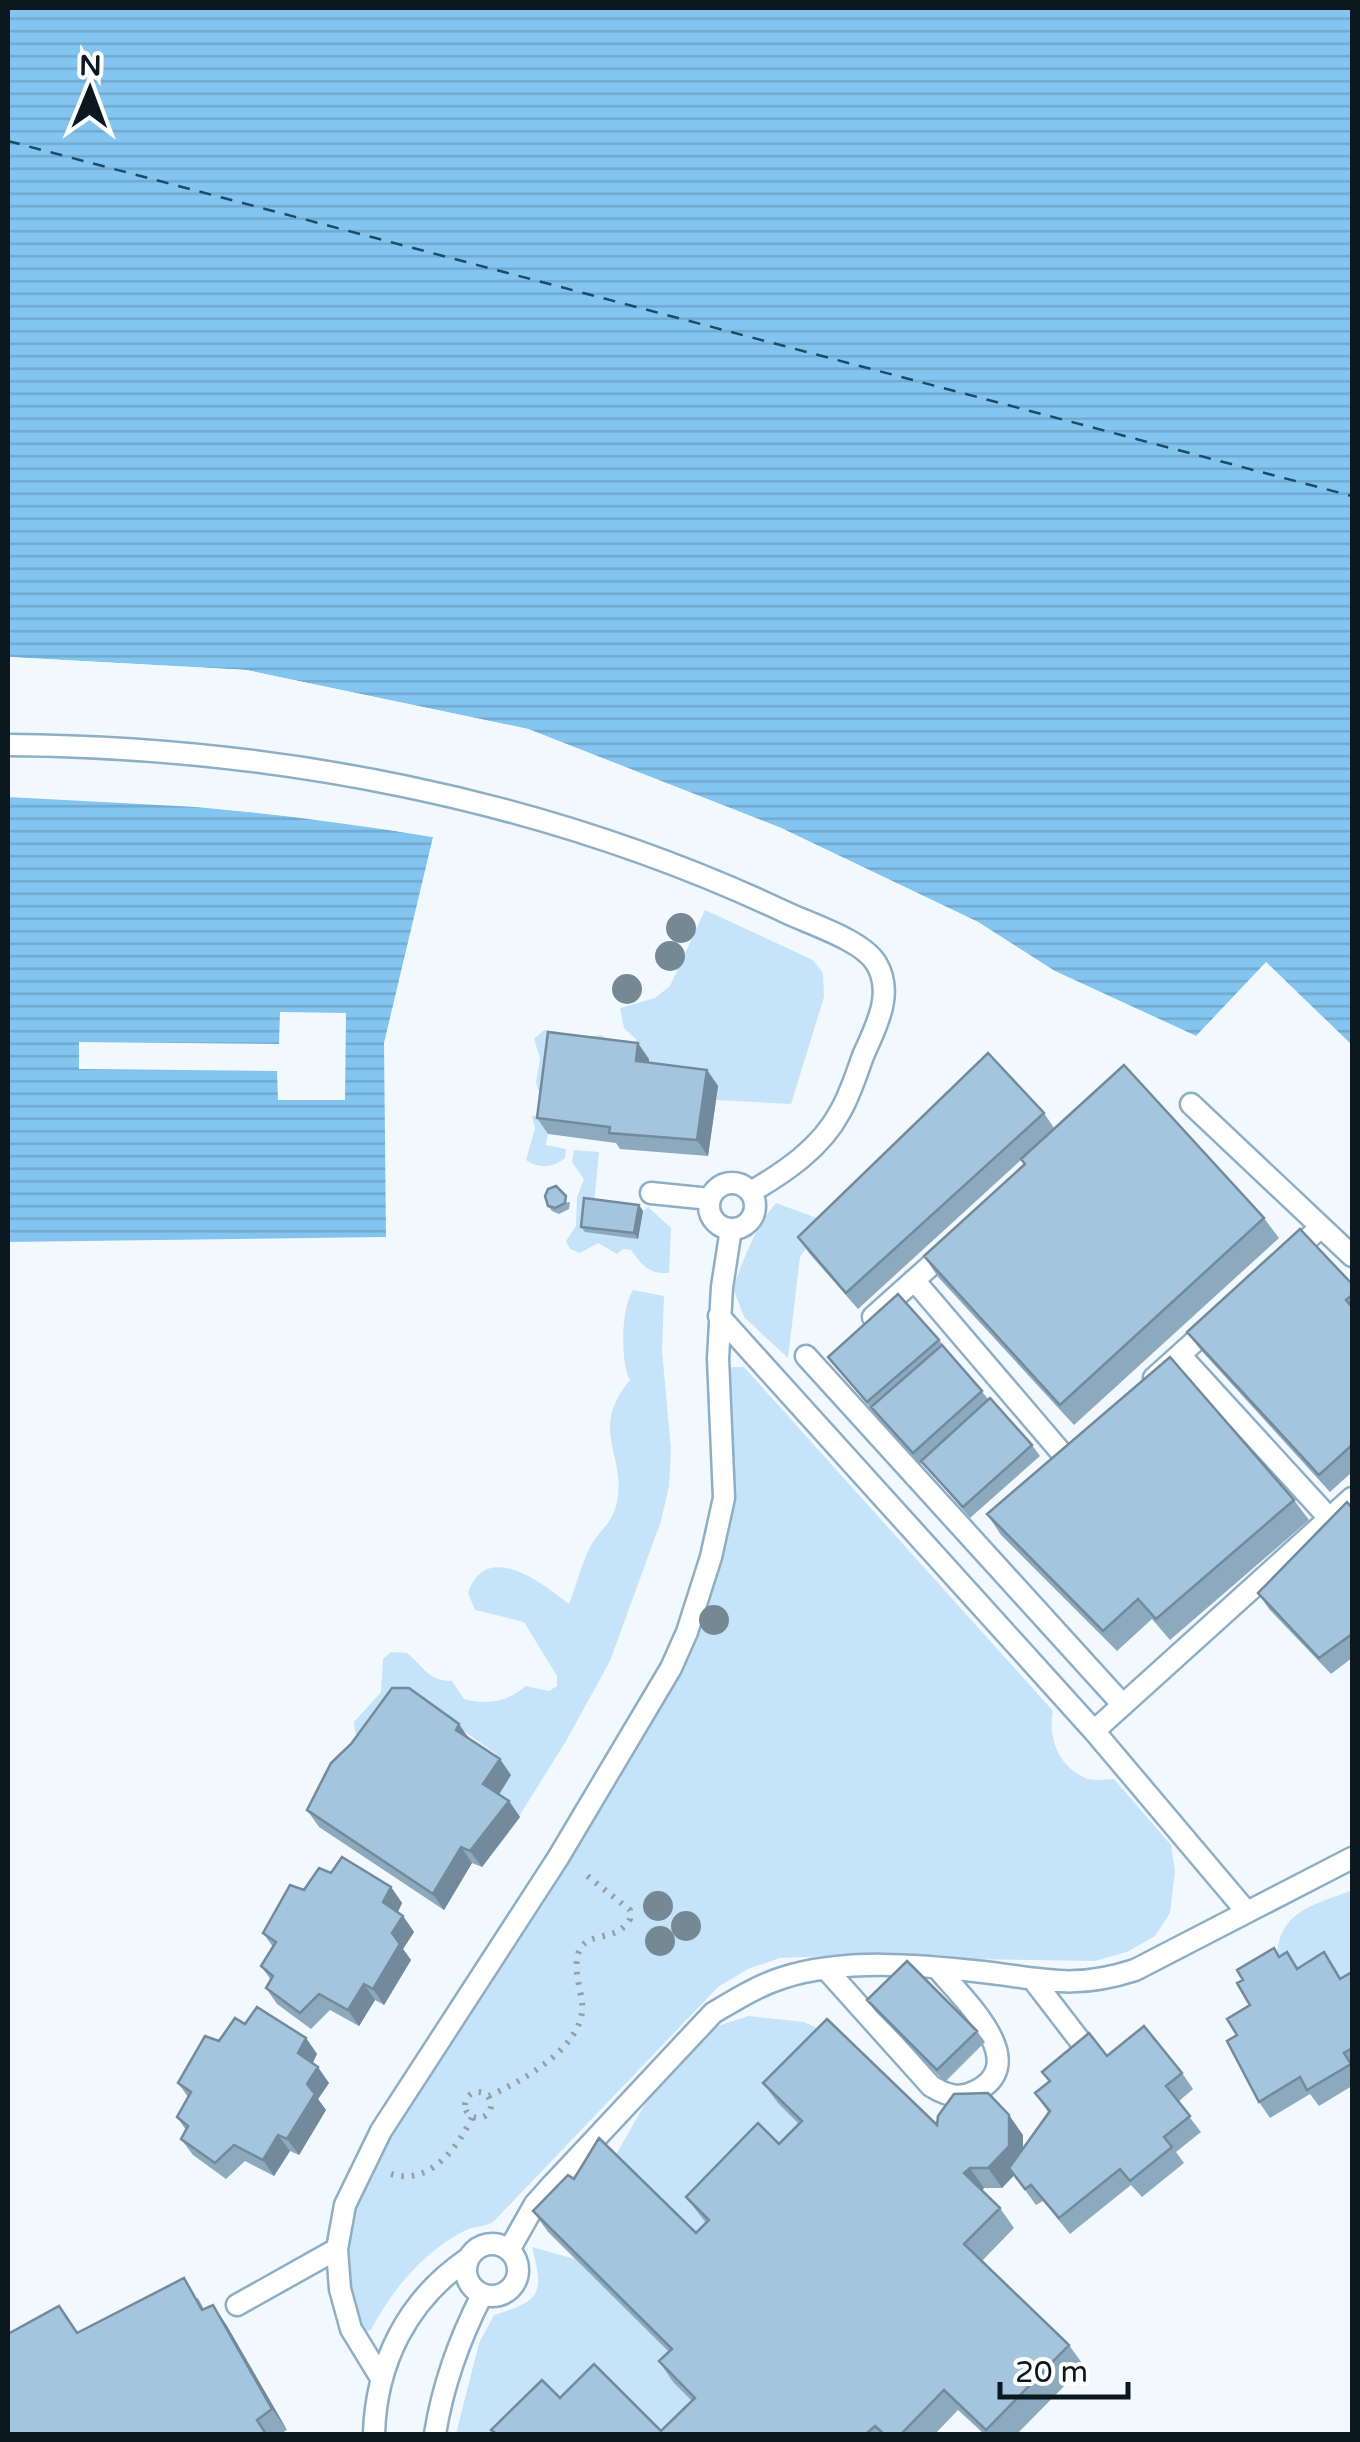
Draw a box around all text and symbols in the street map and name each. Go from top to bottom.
north arrow [40,40,140,140]
text: N [79,49,102,83]
scale bar [1000,2337,1128,2399]
text: 20 m [1015,2354,1088,2391]

